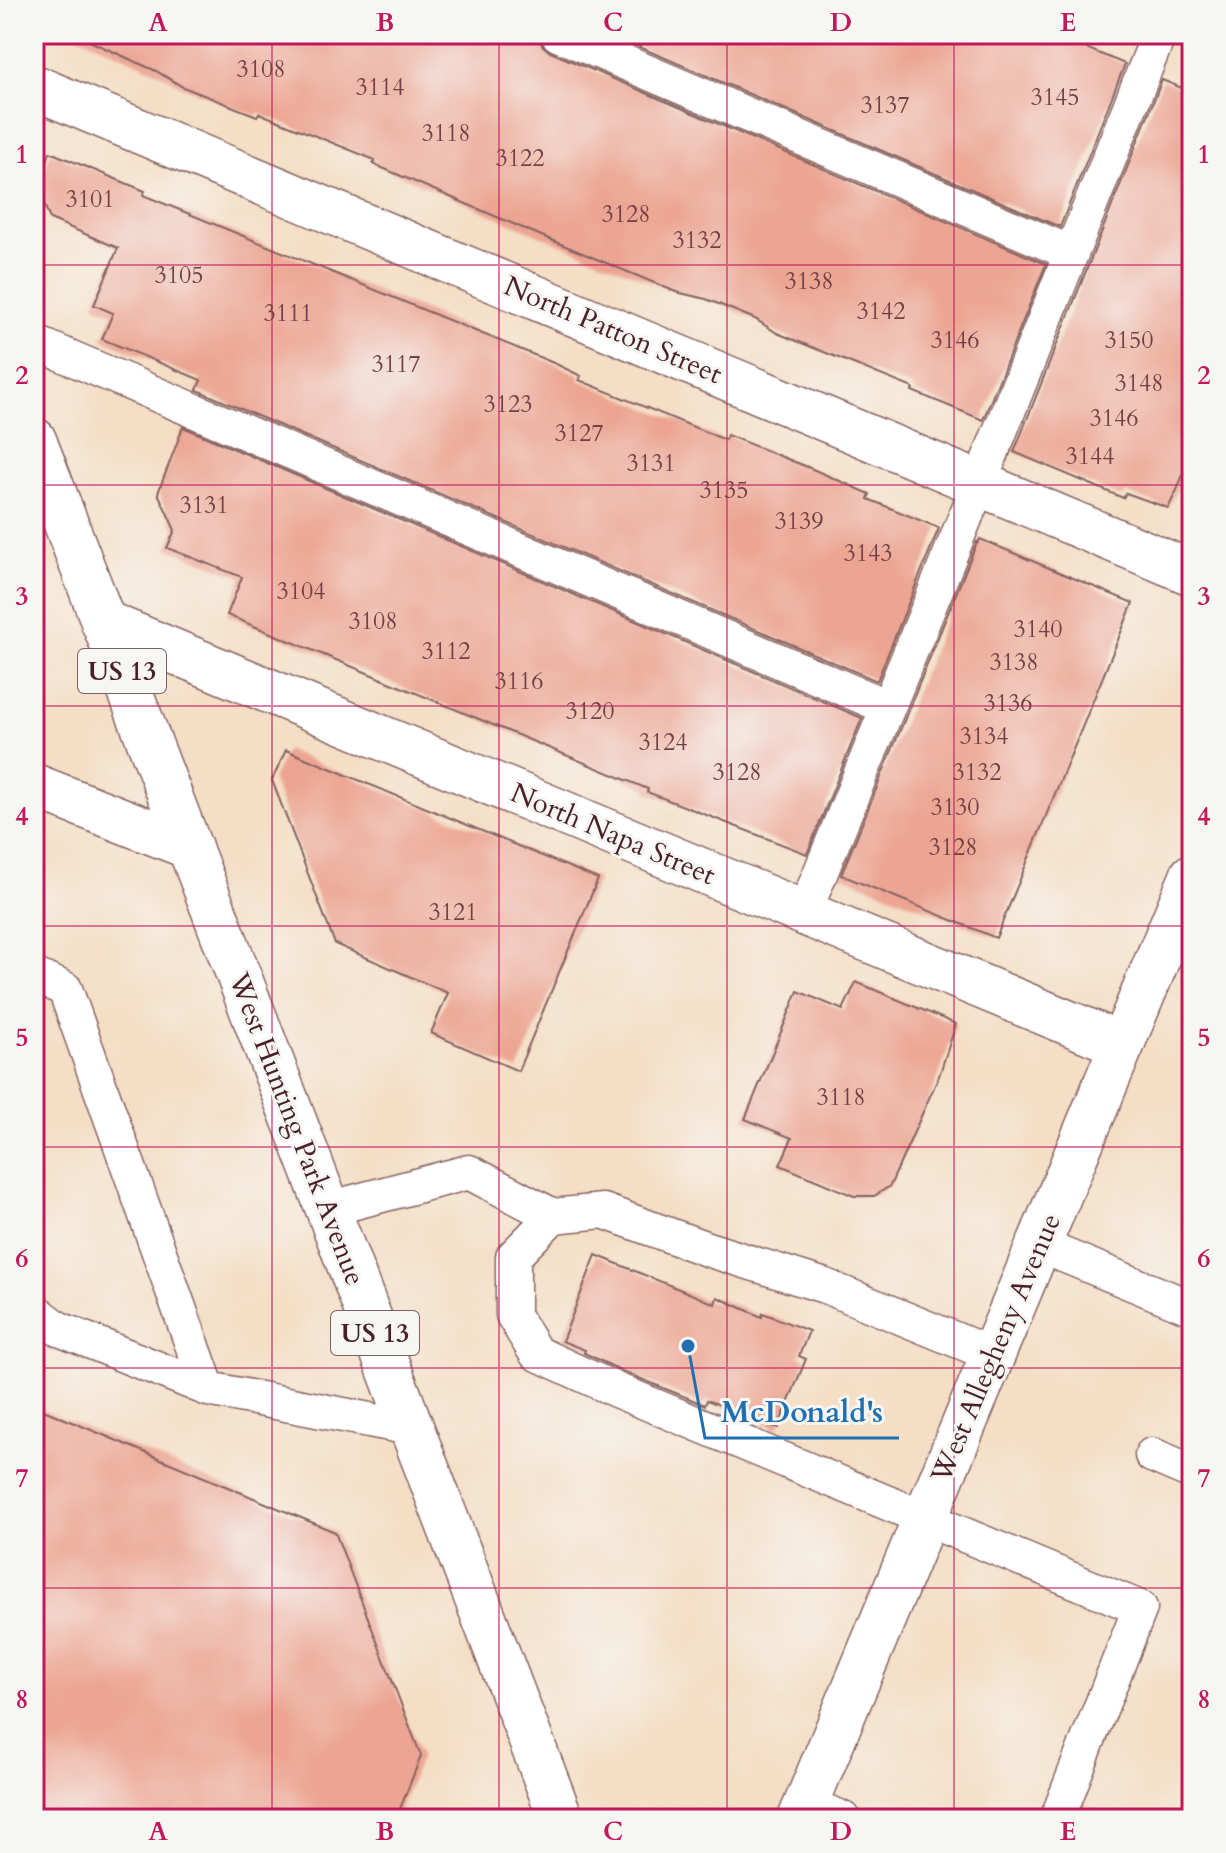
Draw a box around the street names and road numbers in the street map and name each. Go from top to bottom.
street label: North Patton Street [498,267,728,393]
road number: US 13 [78,649,166,693]
street label: North Napa Street [505,774,721,894]
street label: West Hunting Park Avenue [219,966,374,1291]
street label: West Allegheny Avenue [922,1208,1070,1489]
road number: US 13 [331,1311,419,1355]

